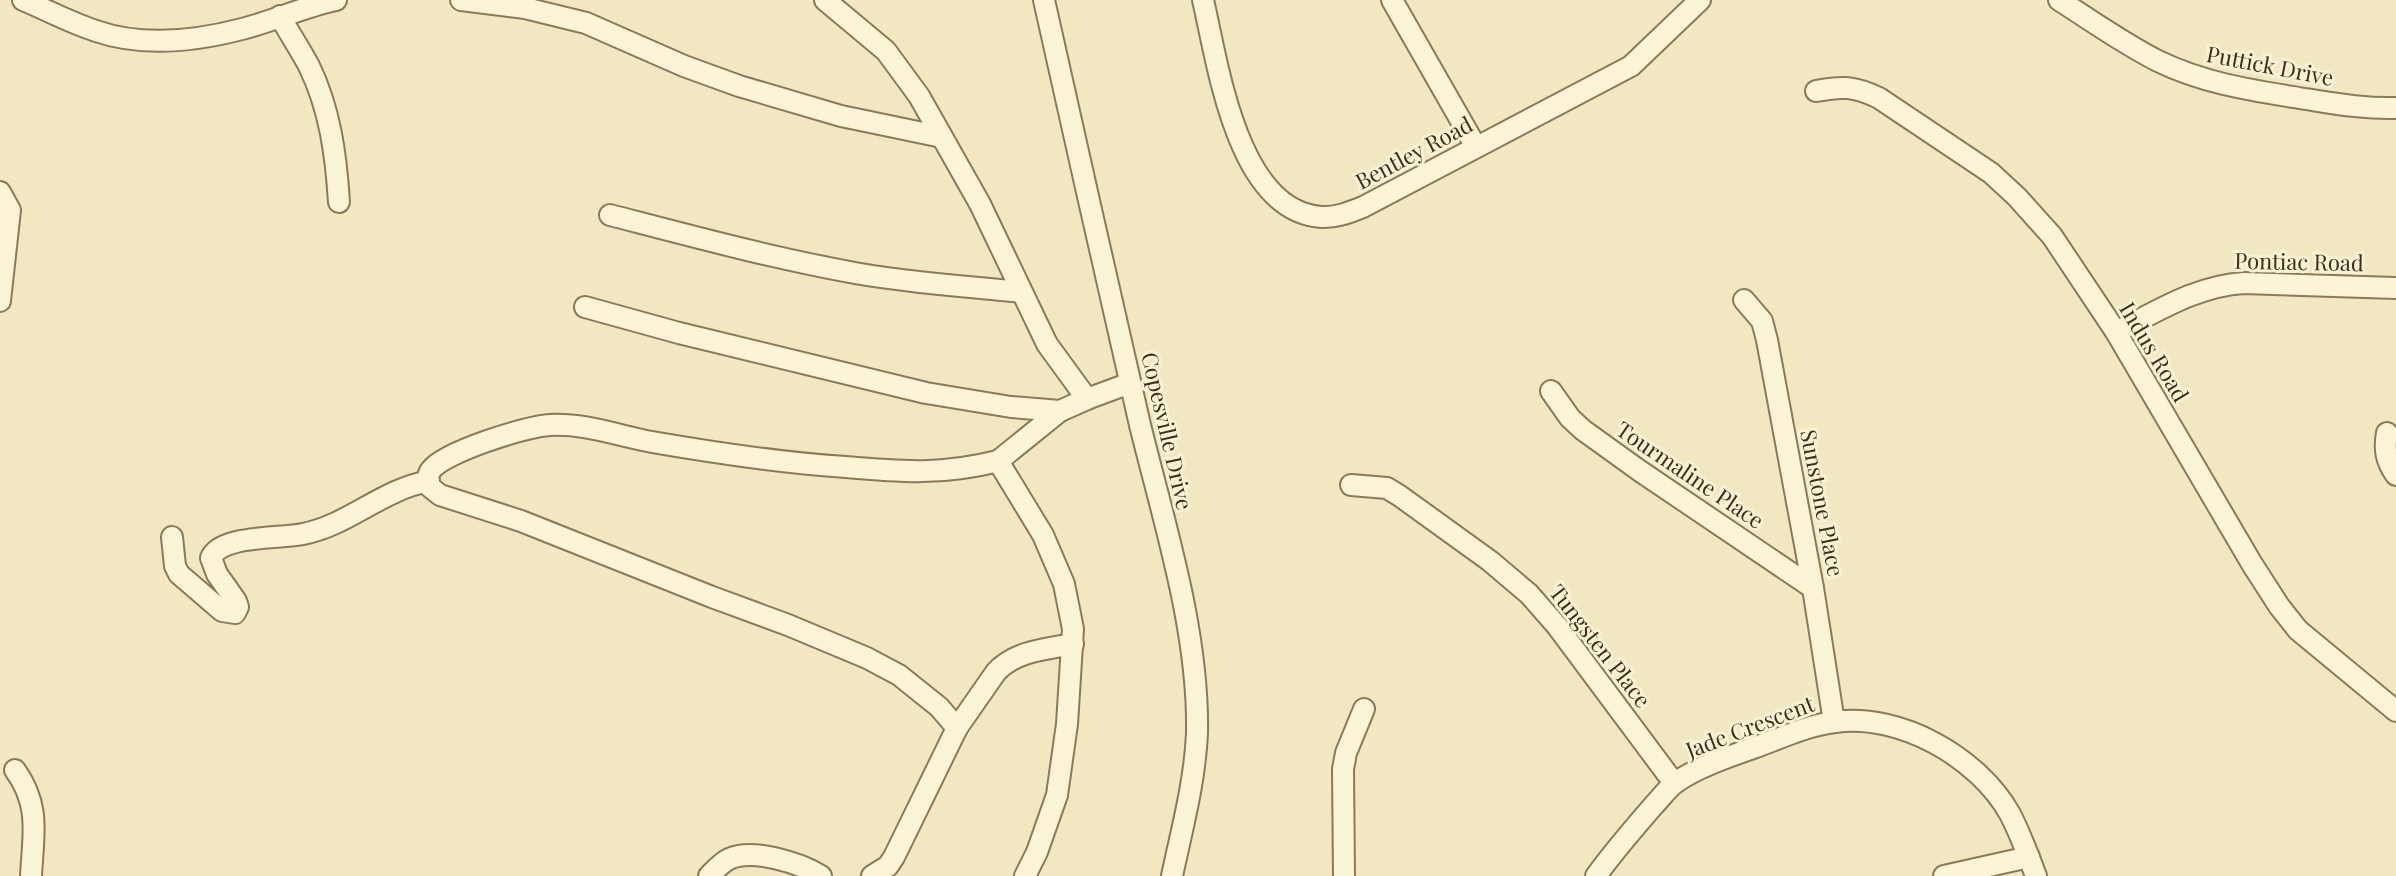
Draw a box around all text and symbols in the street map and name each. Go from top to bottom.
street label: Puttick Drive [2204,38,2336,92]
street label: Bentley Road [1350,109,1478,196]
street label: Pontiac Road [2234,245,2364,277]
street label: Indus Road [2113,296,2197,407]
street label: Copesville Drive [1135,349,1201,513]
street label: Tourmaline Place [1611,414,1770,535]
street label: Sunstone Place [1794,427,1852,579]
street label: Tungsten Place [1543,578,1658,713]
street label: Jade Crescent [1680,687,1819,765]

